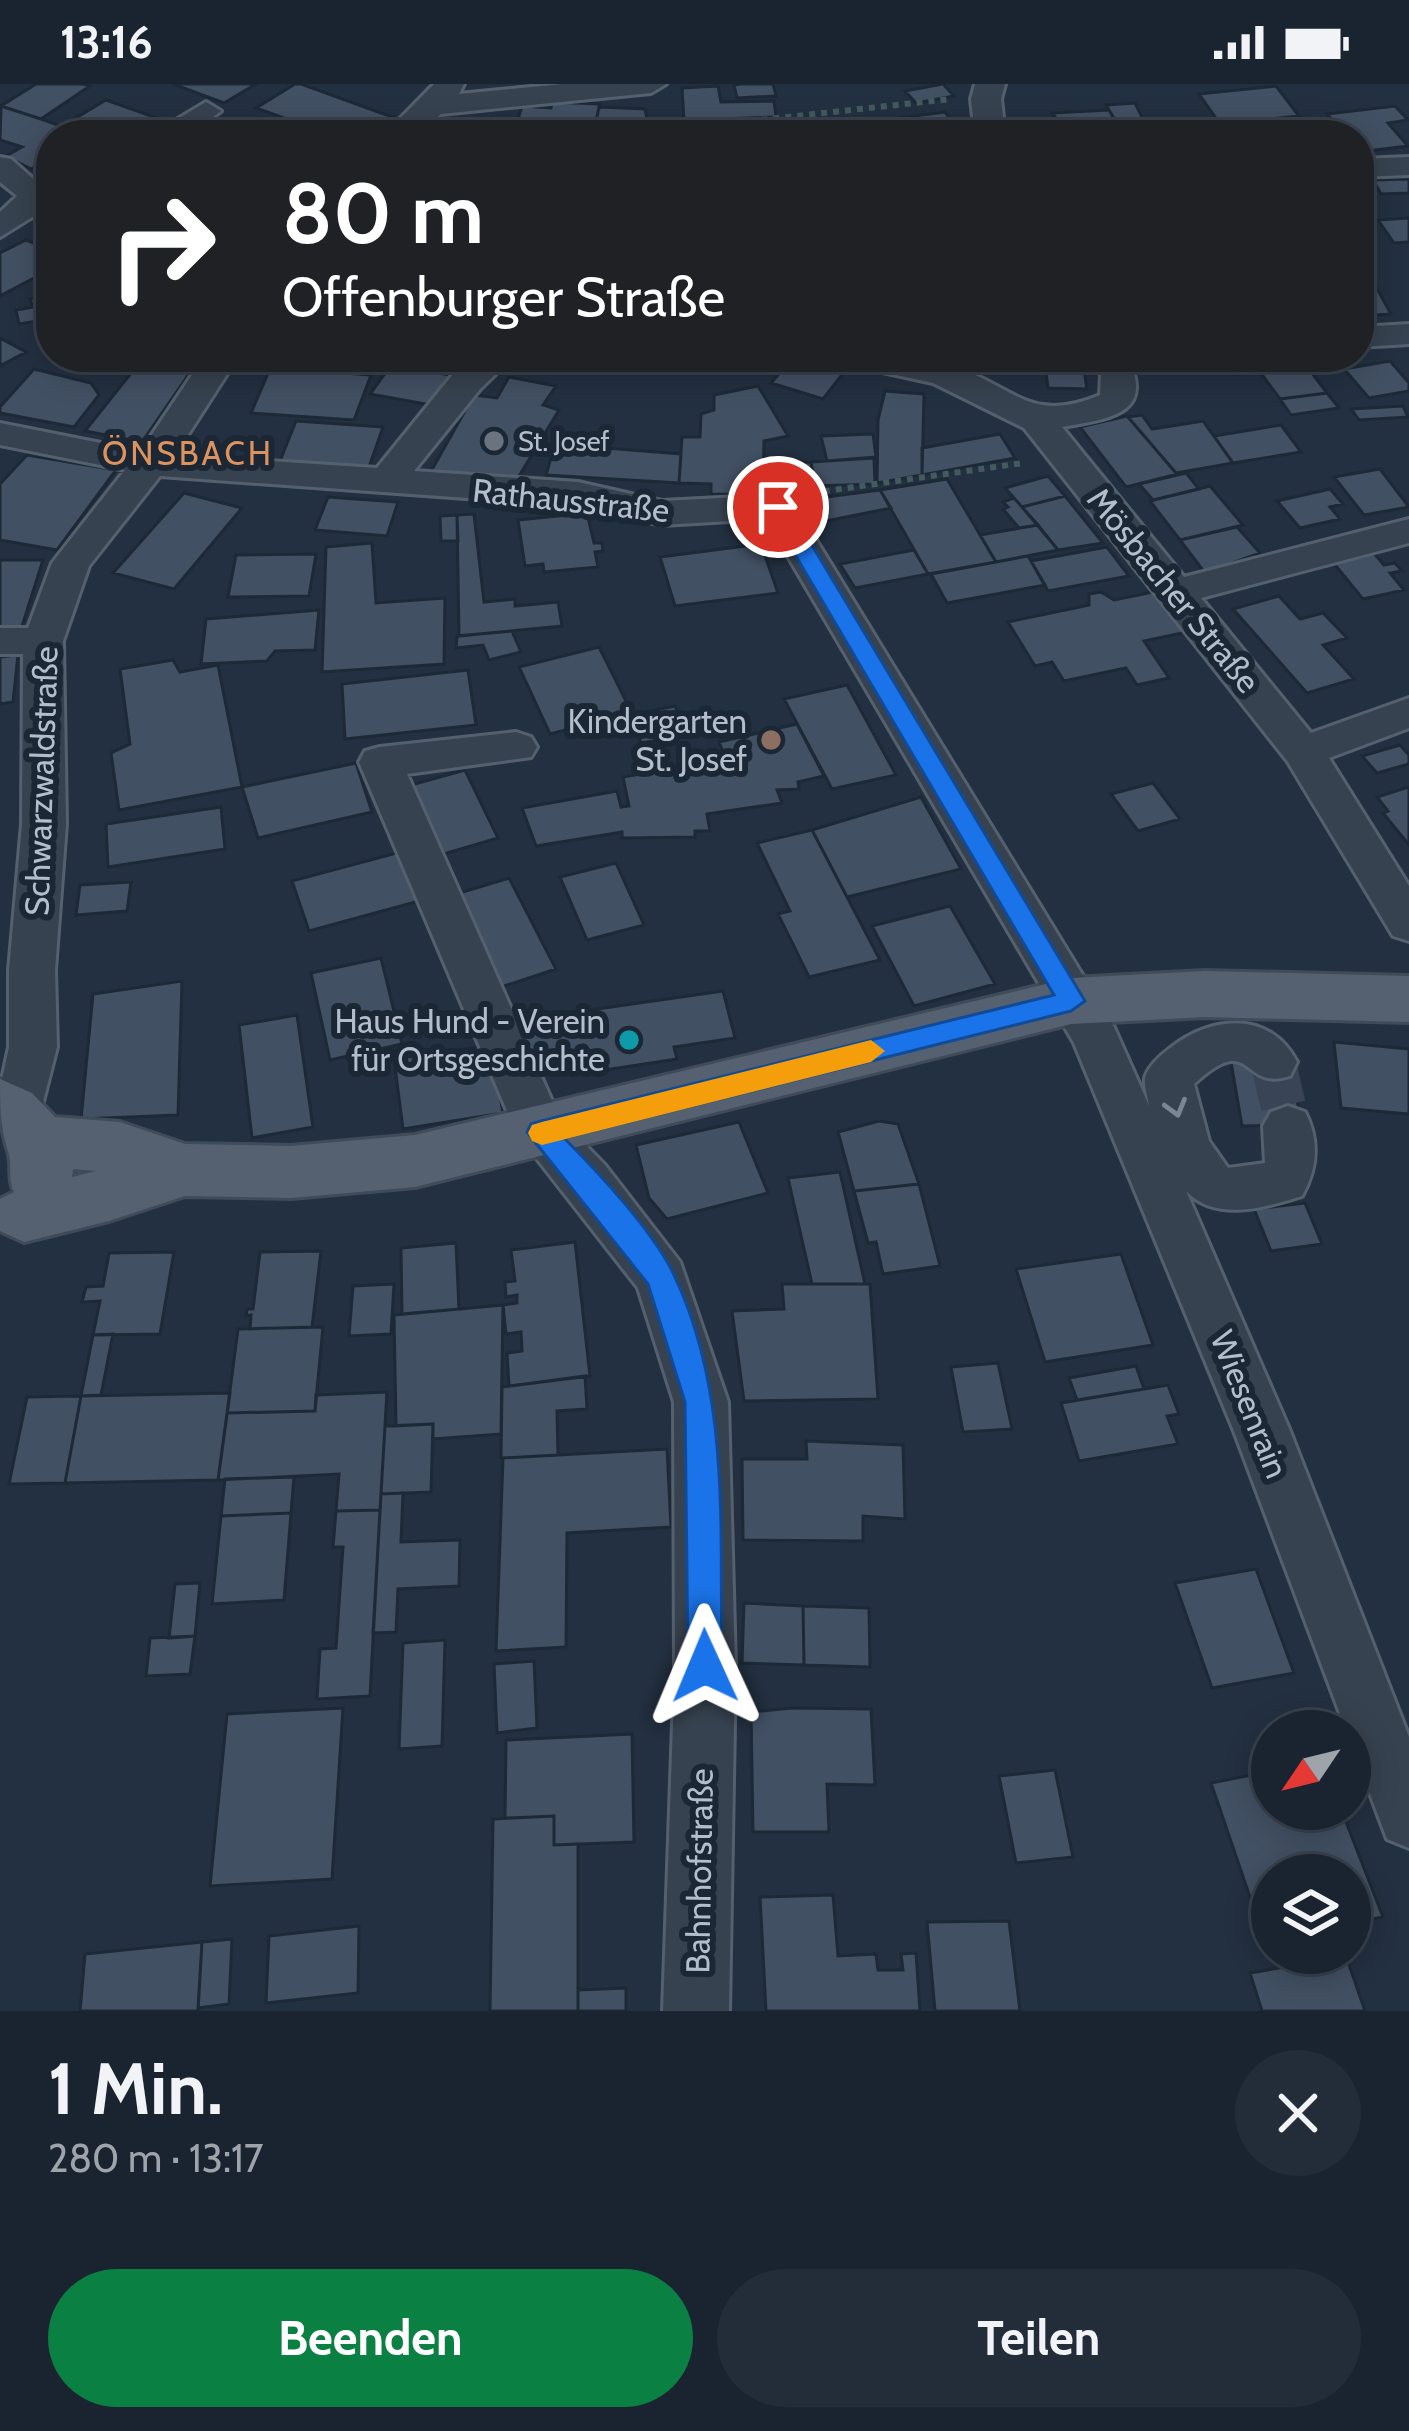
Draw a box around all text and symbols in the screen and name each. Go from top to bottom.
text: 13:16 [60,15,153,69]
text: 80 m [282,162,484,264]
icon: right [84,168,240,324]
text: Offenburger Straße [282,264,725,330]
place label: St. Josef [518,425,610,458]
marker: St. Josef [481,428,507,454]
district label: ÖNSBACH [102,433,274,473]
pin [727,456,829,558]
street label: Rathausstraße [471,470,671,530]
icon: arrive [745,474,811,540]
street label: Mösbacher Straße [1079,480,1269,700]
street label: Schwarzwaldstraße [16,646,66,916]
place label: Kindergarten St. Josef [568,701,747,779]
marker: Kindergarten St. Josef [758,727,784,753]
place label: Haus Hund - Verein für Ortsgeschichte [335,1001,605,1079]
marker: Haus Hund - Verein für Ortsgeschichte [616,1027,642,1053]
one-way arrow [1161,1097,1186,1118]
street label: Wiesenrain [1202,1324,1298,1484]
position arrow [642,1603,768,1729]
north arrow [1251,1710,1371,1830]
map controls [1251,1710,1371,1974]
street label: Bahnhofstraße [677,1768,721,1974]
button: layers [1251,1854,1371,1974]
text: 1 Min. [48,2045,223,2132]
button: close [1235,2050,1361,2176]
text: 280 m · 13:17 [48,2134,263,2182]
button: Beenden [48,2269,693,2407]
button: Teilen [717,2269,1361,2407]

